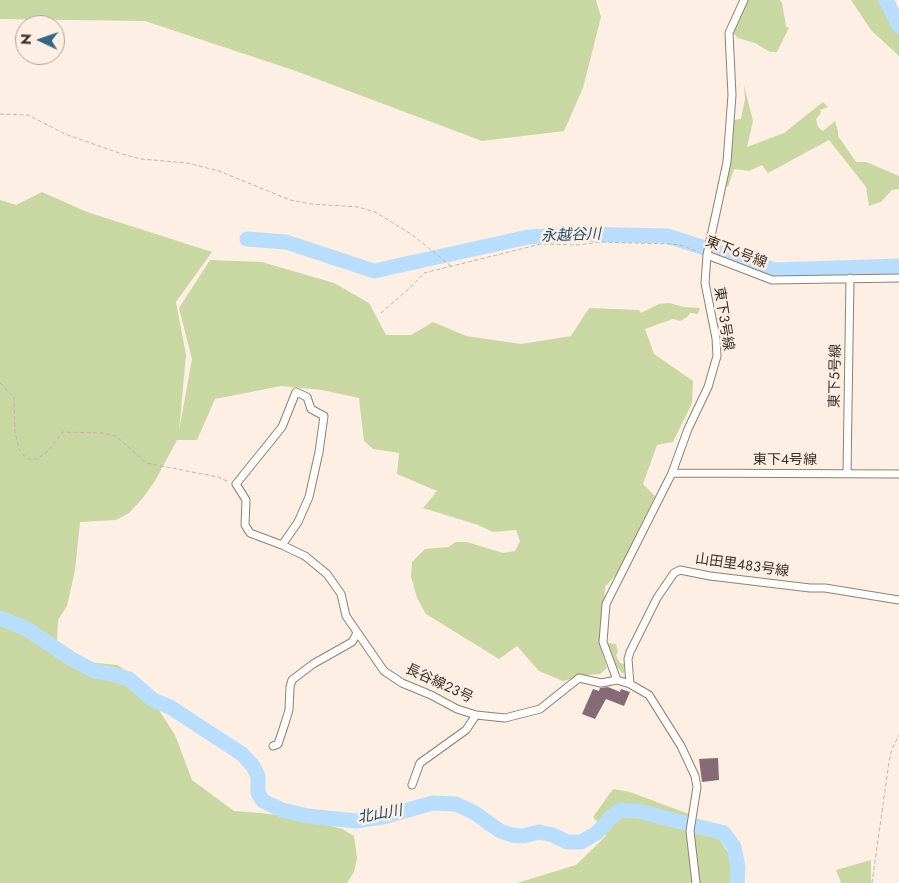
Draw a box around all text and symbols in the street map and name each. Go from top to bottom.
north arrow [15,15,65,65]
text: N [16,33,36,45]
water label: 永越谷川 [541,226,601,246]
street label: 東下６号線 [703,234,769,272]
street label: 東下３号線 [710,286,736,352]
street label: 東下５号線 [827,344,845,408]
street label: 東下４号線 [753,453,817,469]
street label: 山田里４８３号線 [694,551,790,581]
street label: 長谷線２３号 [403,661,475,707]
water label: 北山川 [356,802,404,828]

